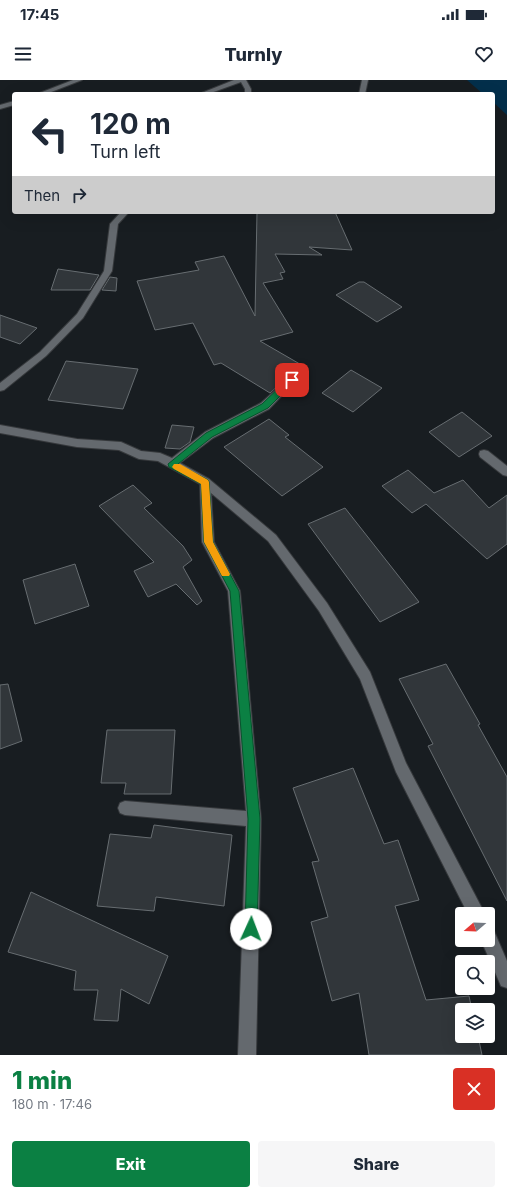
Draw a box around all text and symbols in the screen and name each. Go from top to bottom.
text: 17:45 [20,5,59,24]
icon: menu [12,43,34,65]
icon: heart [473,43,495,65]
text: Turnly [225,44,282,65]
text: 120 m [90,107,171,141]
icon: left [24,108,76,160]
text: Turn left [90,141,160,162]
icon: right [68,184,90,206]
text: Then [24,186,60,205]
pin [275,363,309,397]
icon: arrive [281,369,303,391]
north arrow [455,907,495,947]
map controls [455,907,495,1043]
position arrow [230,908,272,950]
button: search [455,955,495,995]
button: layers [455,1003,495,1043]
text: 1 min [12,1066,72,1095]
button: close [453,1068,495,1110]
text: 180 m · 17:46 [12,1096,92,1112]
button: Exit [12,1141,250,1187]
button: Share [258,1141,495,1187]

